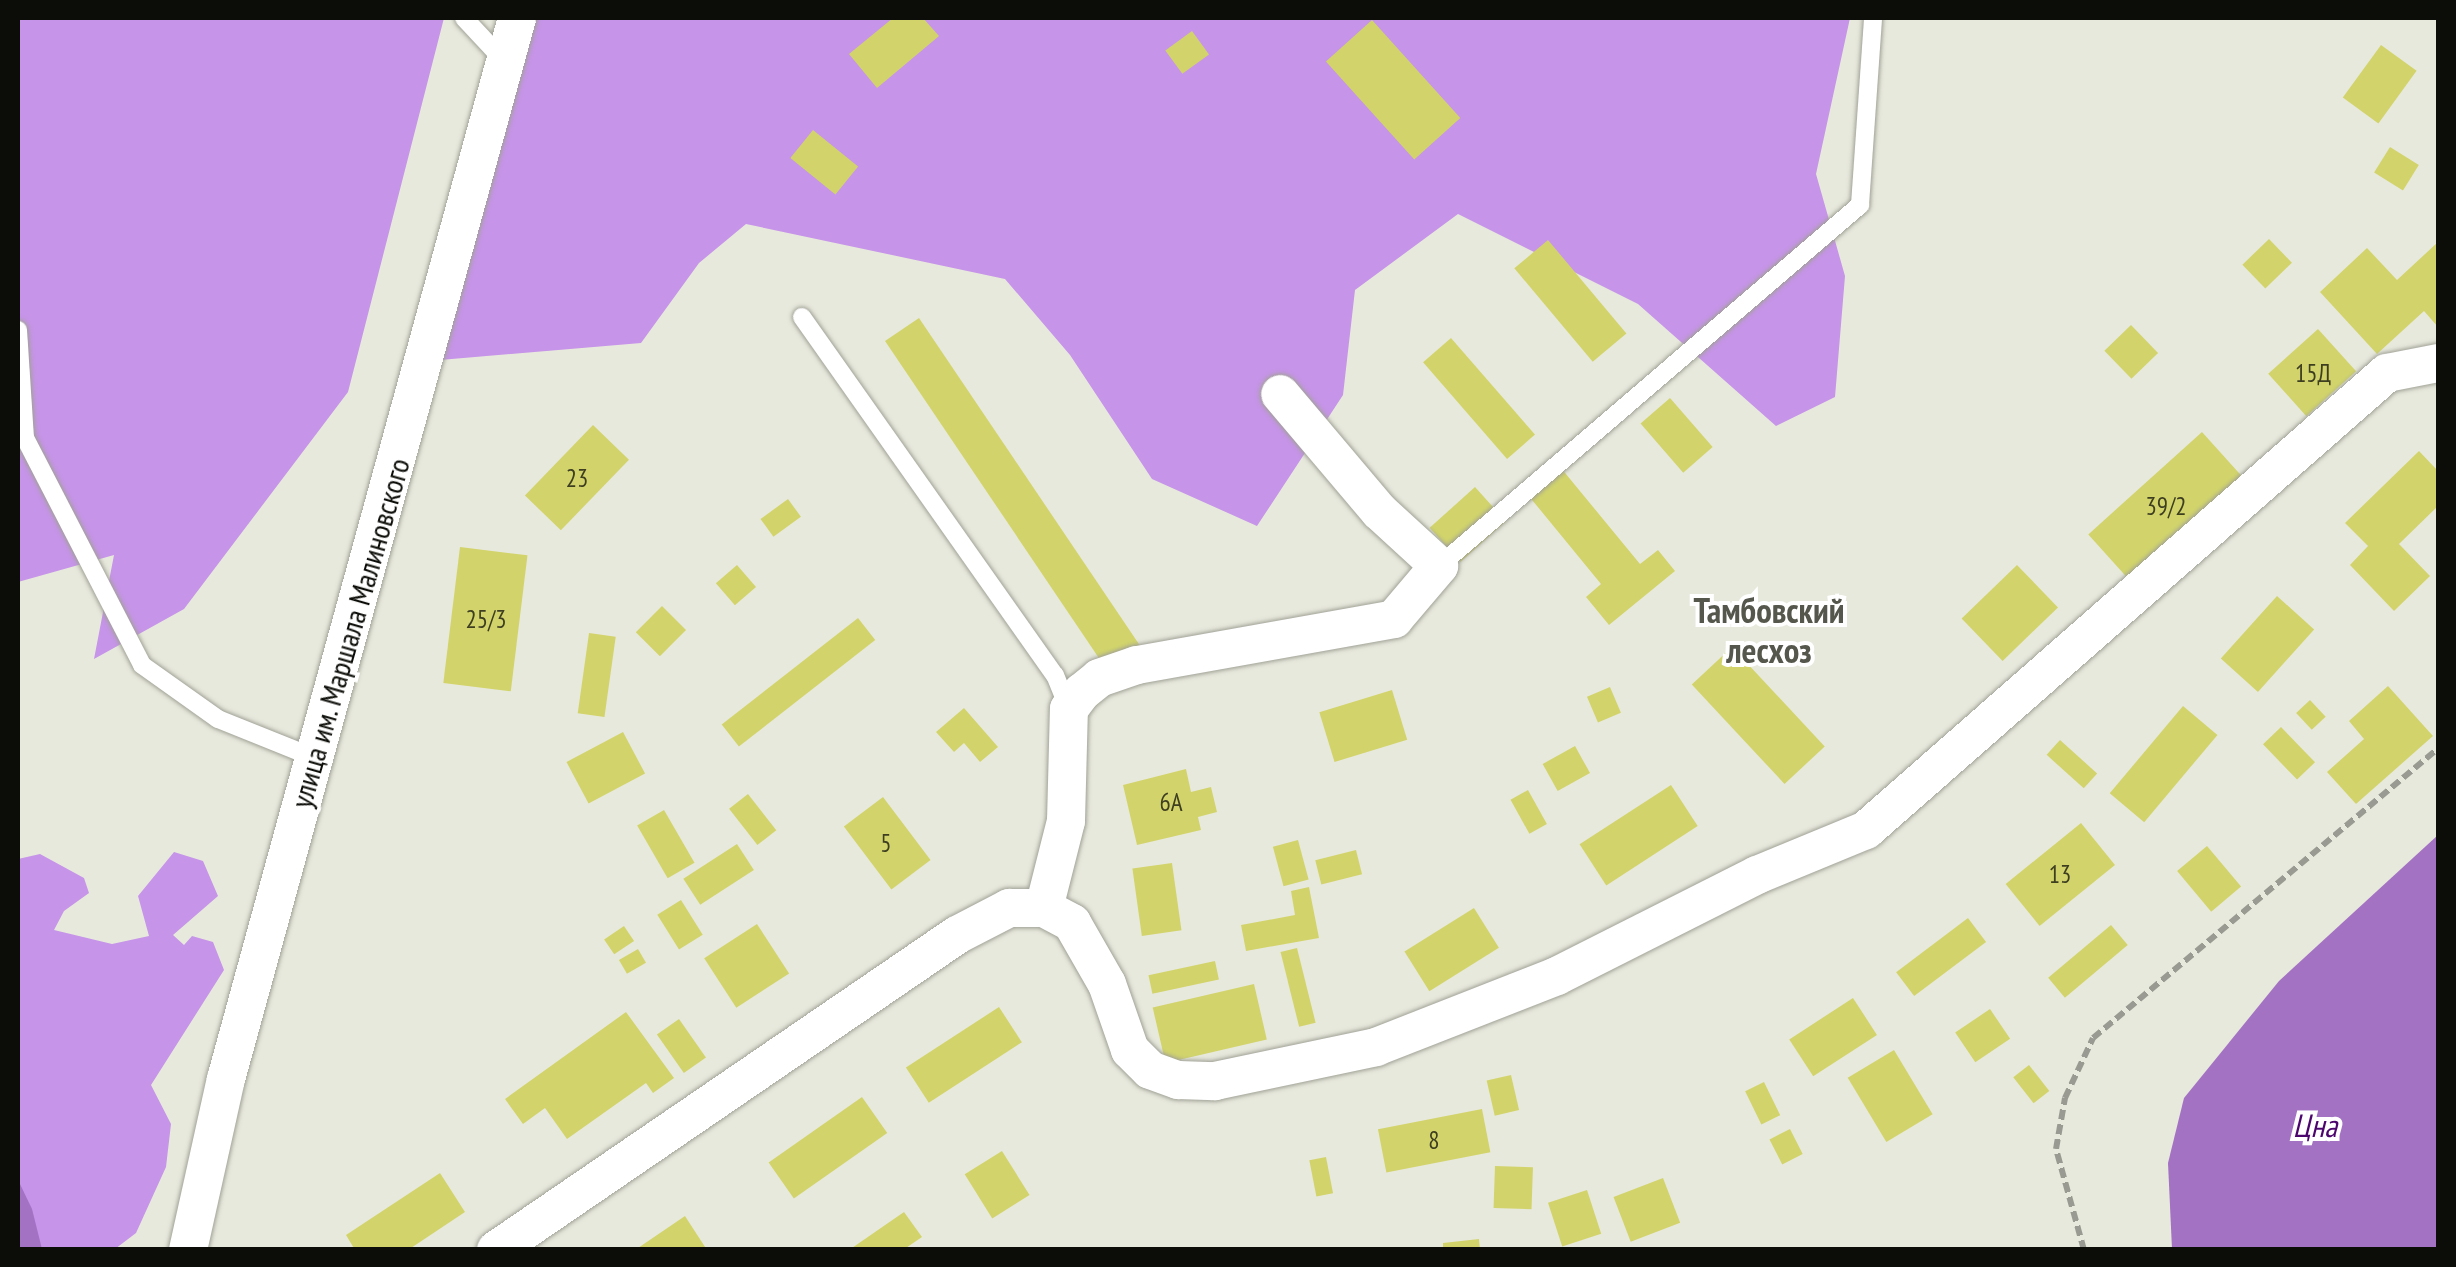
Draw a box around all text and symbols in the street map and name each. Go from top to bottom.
house number: 15Д [2295,358,2331,388]
street label: улица им. Маршала Малиновского [283,453,417,813]
house number: 23 [566,463,588,493]
house number: 39/2 [2145,491,2187,521]
district label: Тамбовский лесхоз [1694,589,1844,671]
house number: 25/3 [465,604,507,634]
house number: 6А [1159,787,1183,817]
house number: 5 [880,828,892,858]
house number: 13 [2049,859,2071,889]
water label: Цна [2293,1106,2337,1144]
house number: 8 [1428,1125,1440,1155]

